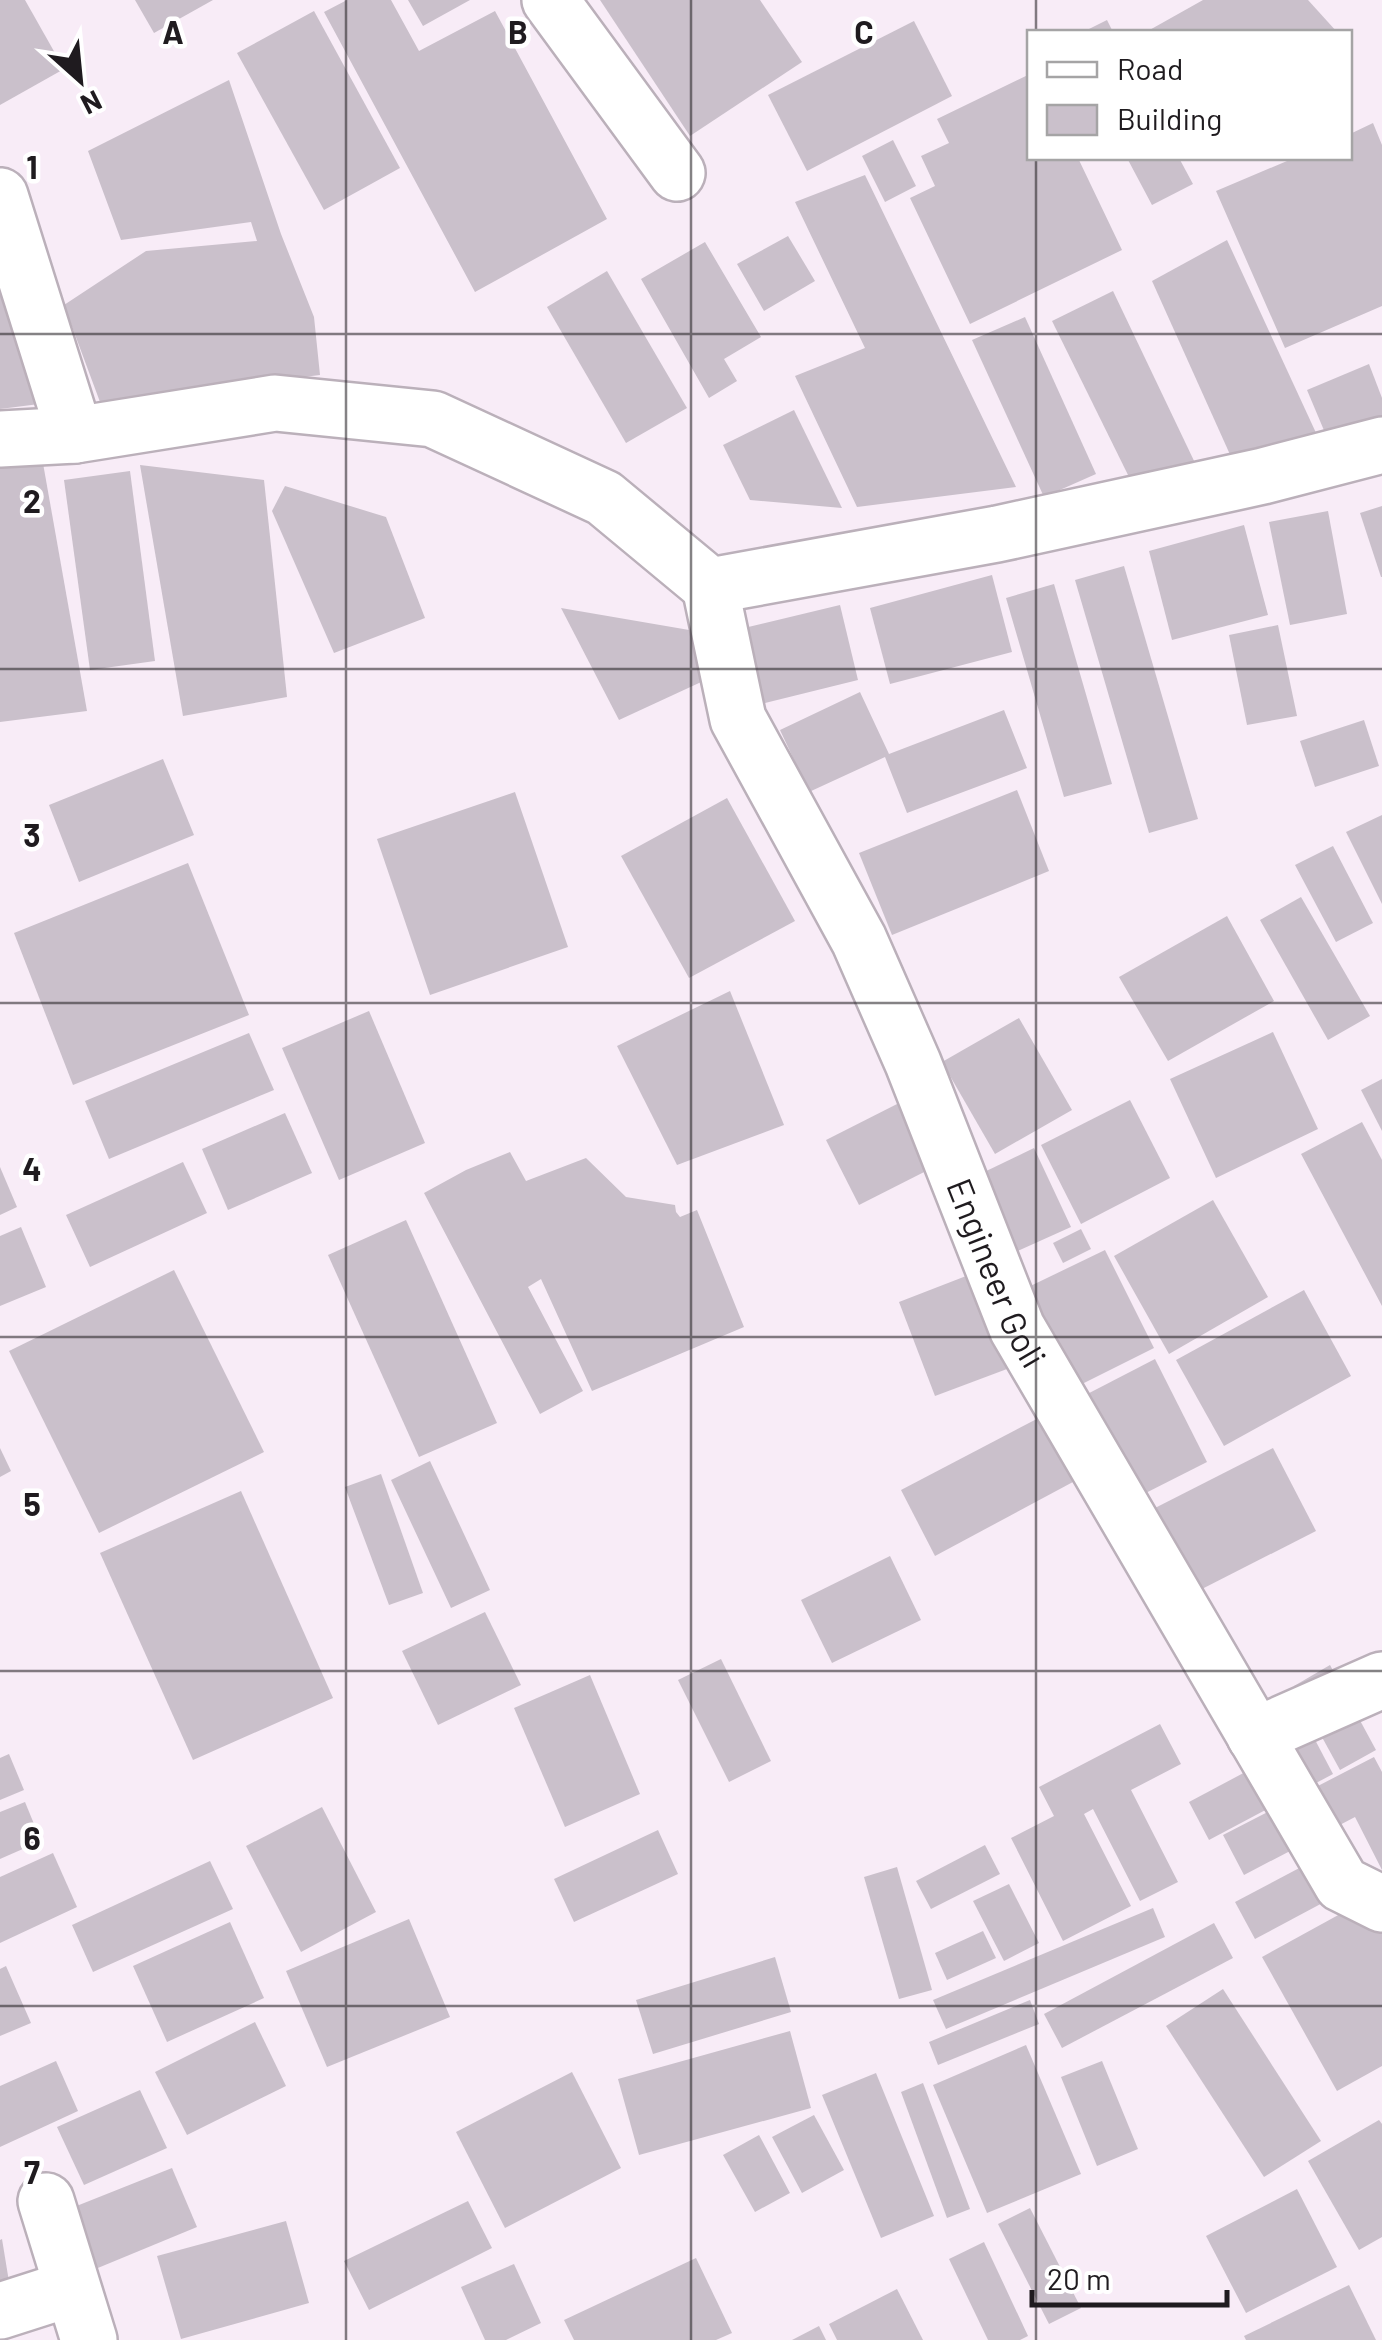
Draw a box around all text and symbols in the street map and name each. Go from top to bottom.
text: A [162,12,184,50]
text: B [508,12,528,50]
text: C [854,12,874,50]
north arrow [30,30,130,130]
legend [1027,30,1352,160]
text: Road [1117,50,1183,86]
text: N [76,84,108,123]
text: Building [1117,100,1222,136]
text: 1 [26,147,38,185]
text: 2 [23,481,41,519]
text: 3 [23,815,41,853]
text: 4 [22,1149,42,1187]
street label: Engineer Goli [939,1172,1056,1375]
text: 5 [23,1484,41,1522]
text: 6 [23,1818,41,1856]
text: 7 [24,2152,40,2190]
scale bar [1032,2245,1227,2307]
text: 20 m [1047,2260,1111,2296]

